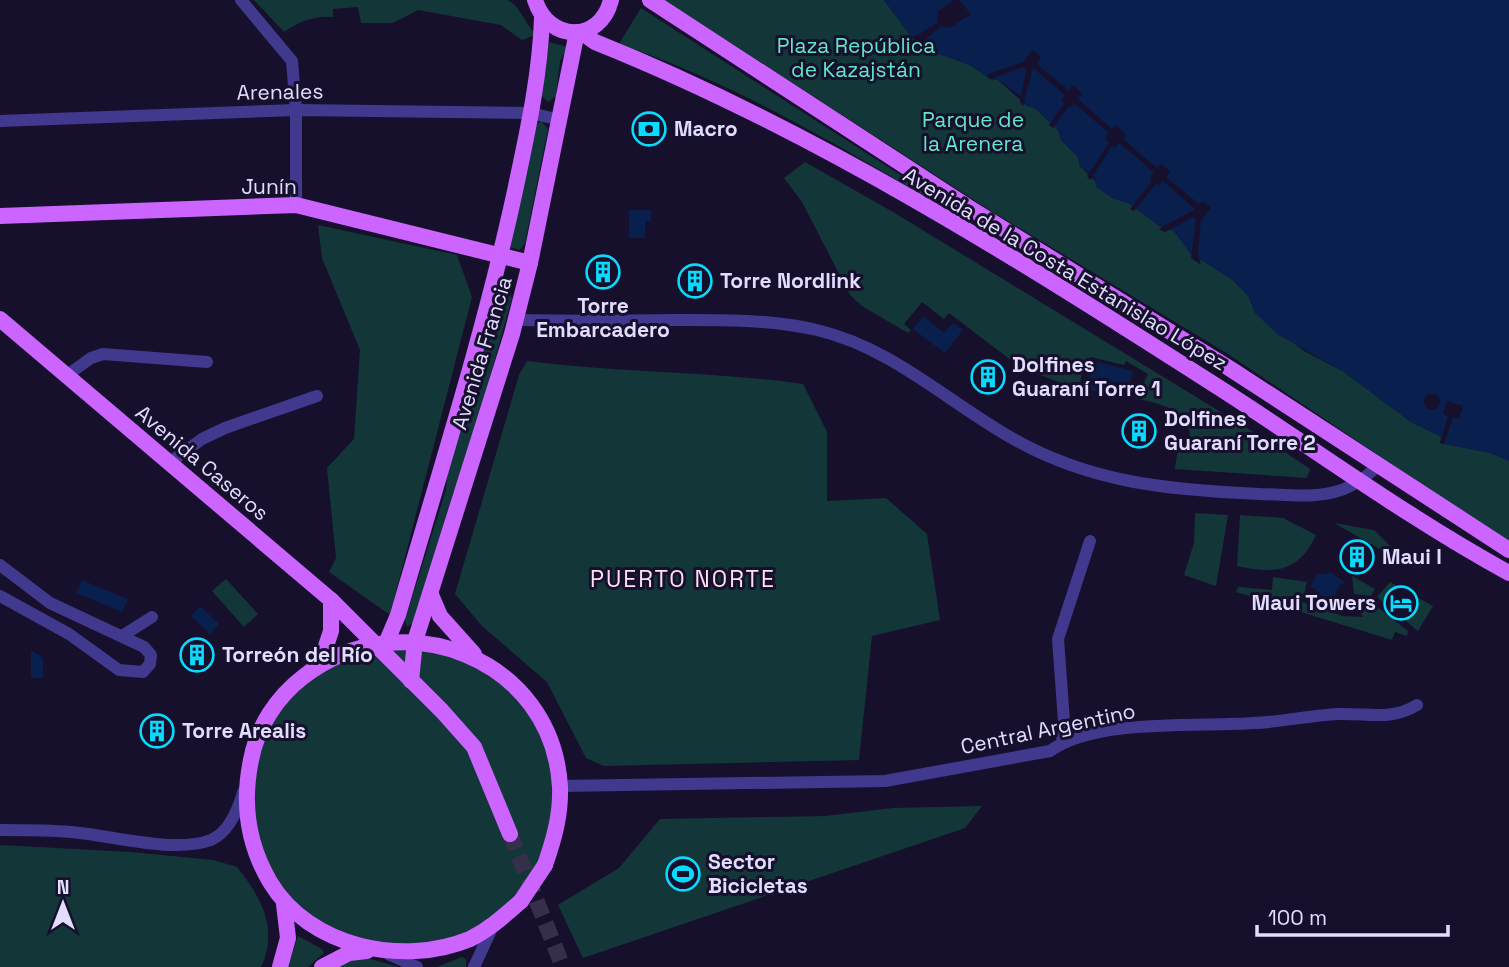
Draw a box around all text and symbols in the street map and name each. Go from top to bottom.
park label: Plaza República de Kazajstán [777,32,935,83]
street label: Arenales [236,77,324,106]
park label: Parque de la Arenera [922,106,1024,157]
bank icon: Macro [630,110,668,148]
place label: Macro [674,115,738,142]
street label: Avenida de la Costa Estanislao López [898,161,1232,376]
street label: Junín [241,173,297,200]
building icon: Torre Embarcadero [584,253,622,291]
building icon: Torre Nordlink [676,262,714,300]
place label: Torre Nordlink [720,267,861,294]
street label: Avenida Francia [445,273,518,433]
place label: Torre Embarcadero [536,292,670,343]
place label: Dolfines Guaraní Torre 1 [1012,351,1161,402]
building icon: Dolfines Guaraní Torre 1 [969,358,1007,396]
street label: Avenida Caseros [130,399,274,526]
place label: Dolfines Guaraní Torre 2 [1164,405,1316,456]
building icon: Dolfines Guaraní Torre 2 [1120,412,1158,450]
building icon: Maui I [1338,538,1376,576]
place label: Maui I [1382,543,1442,570]
district label: PUERTO NORTE [590,564,776,594]
hotel icon: Maui Towers [1382,584,1420,622]
place label: Maui Towers [1252,589,1376,616]
building icon: Torreón del Río [178,636,216,674]
place label: Torreón del Río [222,641,373,668]
street label: Central Argentino [958,697,1138,760]
building icon: Torre Arealis [138,712,176,750]
place label: Torre Arealis [182,717,306,744]
place label: Sector Bicicletas [708,848,808,899]
sports icon: Sector Bicicletas [664,855,702,893]
north arrow [28,869,98,939]
text: N [57,875,69,900]
scale bar [1257,894,1448,938]
text: 100 m [1268,904,1327,931]

